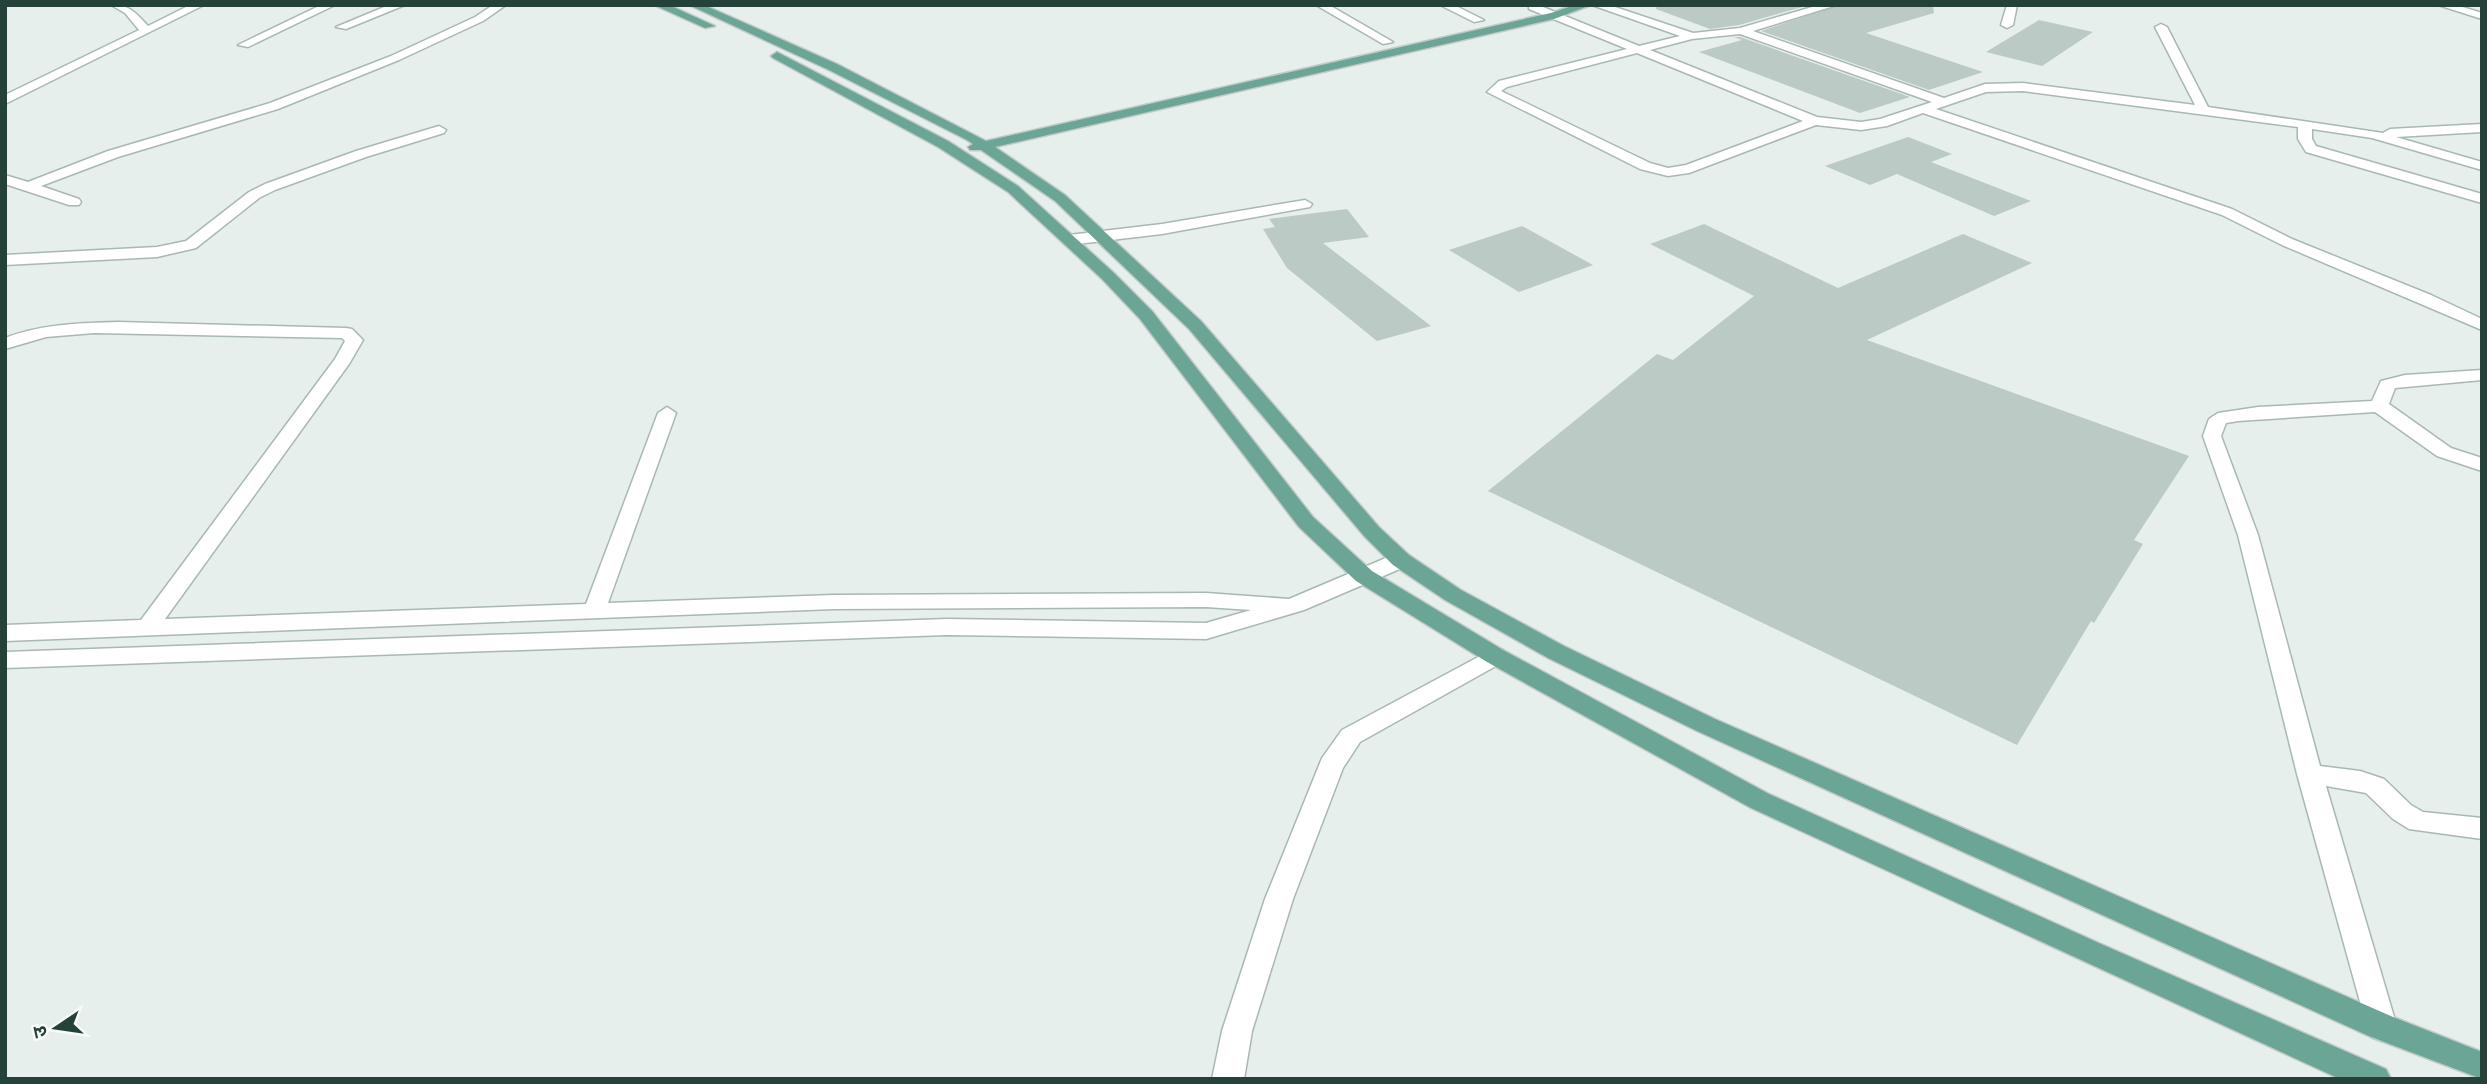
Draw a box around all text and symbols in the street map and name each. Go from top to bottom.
north arrow [21,993,91,1063]
text: उ [27,1023,52,1040]

